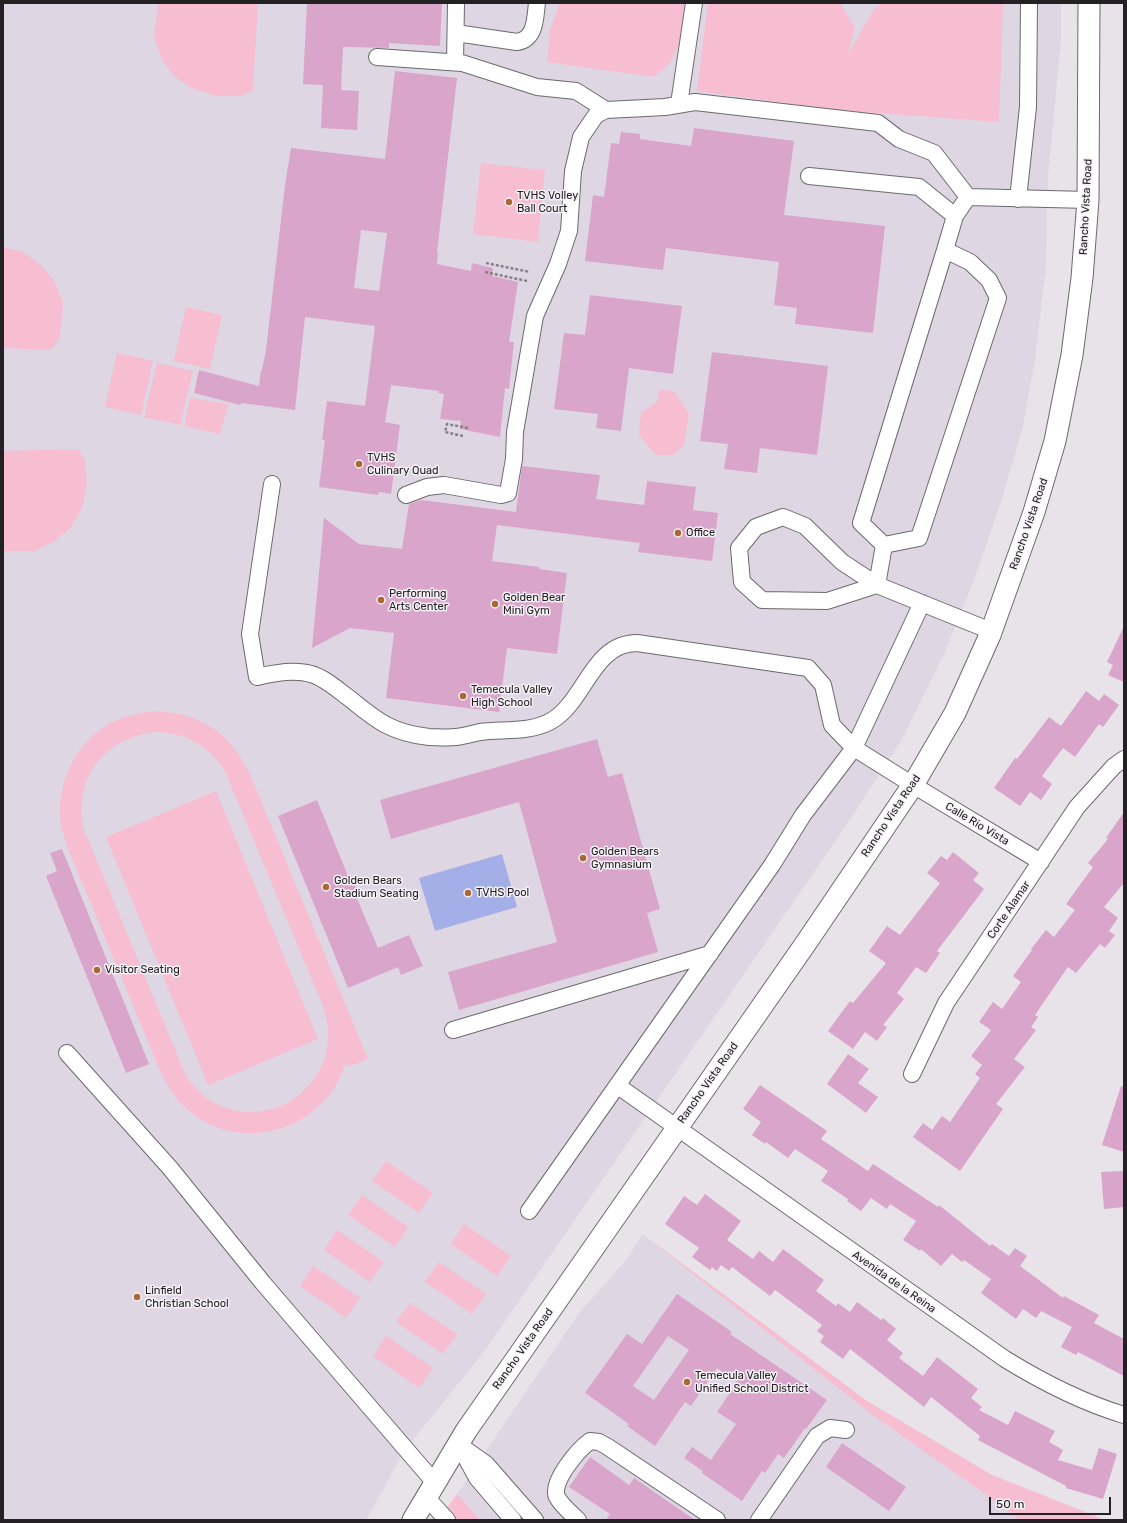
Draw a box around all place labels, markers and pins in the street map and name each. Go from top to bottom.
place label: TVHS Volley Ball Court [517,189,578,215]
marker: TVHS Volley Ball Court [504,197,514,207]
place label: TVHS Culinary Quad [367,451,439,477]
marker: TVHS Culinary Quad [354,459,364,469]
place label: Office [686,526,715,540]
marker: Office [673,528,683,538]
place label: Performing Arts Center [389,587,448,613]
place label: Golden Bear Mini Gym [503,591,565,617]
marker: Performing Arts Center [376,595,386,605]
marker: Golden Bear Mini Gym [490,599,500,609]
place label: Temecula Valley High School [471,683,553,709]
marker: Temecula Valley High School [458,691,468,701]
place label: Golden Bears Gymnasium [591,845,659,871]
marker: Golden Bears Gymnasium [578,853,588,863]
place label: Golden Bears Stadium Seating [334,874,419,900]
marker: Golden Bears Stadium Seating [321,882,331,892]
place label: TVHS Pool [476,886,529,900]
marker: TVHS Pool [463,888,473,898]
place label: Visitor Seating [105,963,180,977]
marker: Visitor Seating [92,965,102,975]
place label: Linfield Christian School [145,1284,229,1310]
marker: Linfield Christian School [132,1292,142,1302]
place label: Temecula Valley Unified School District [695,1369,808,1395]
marker: Temecula Valley Unified School District [682,1377,692,1387]

